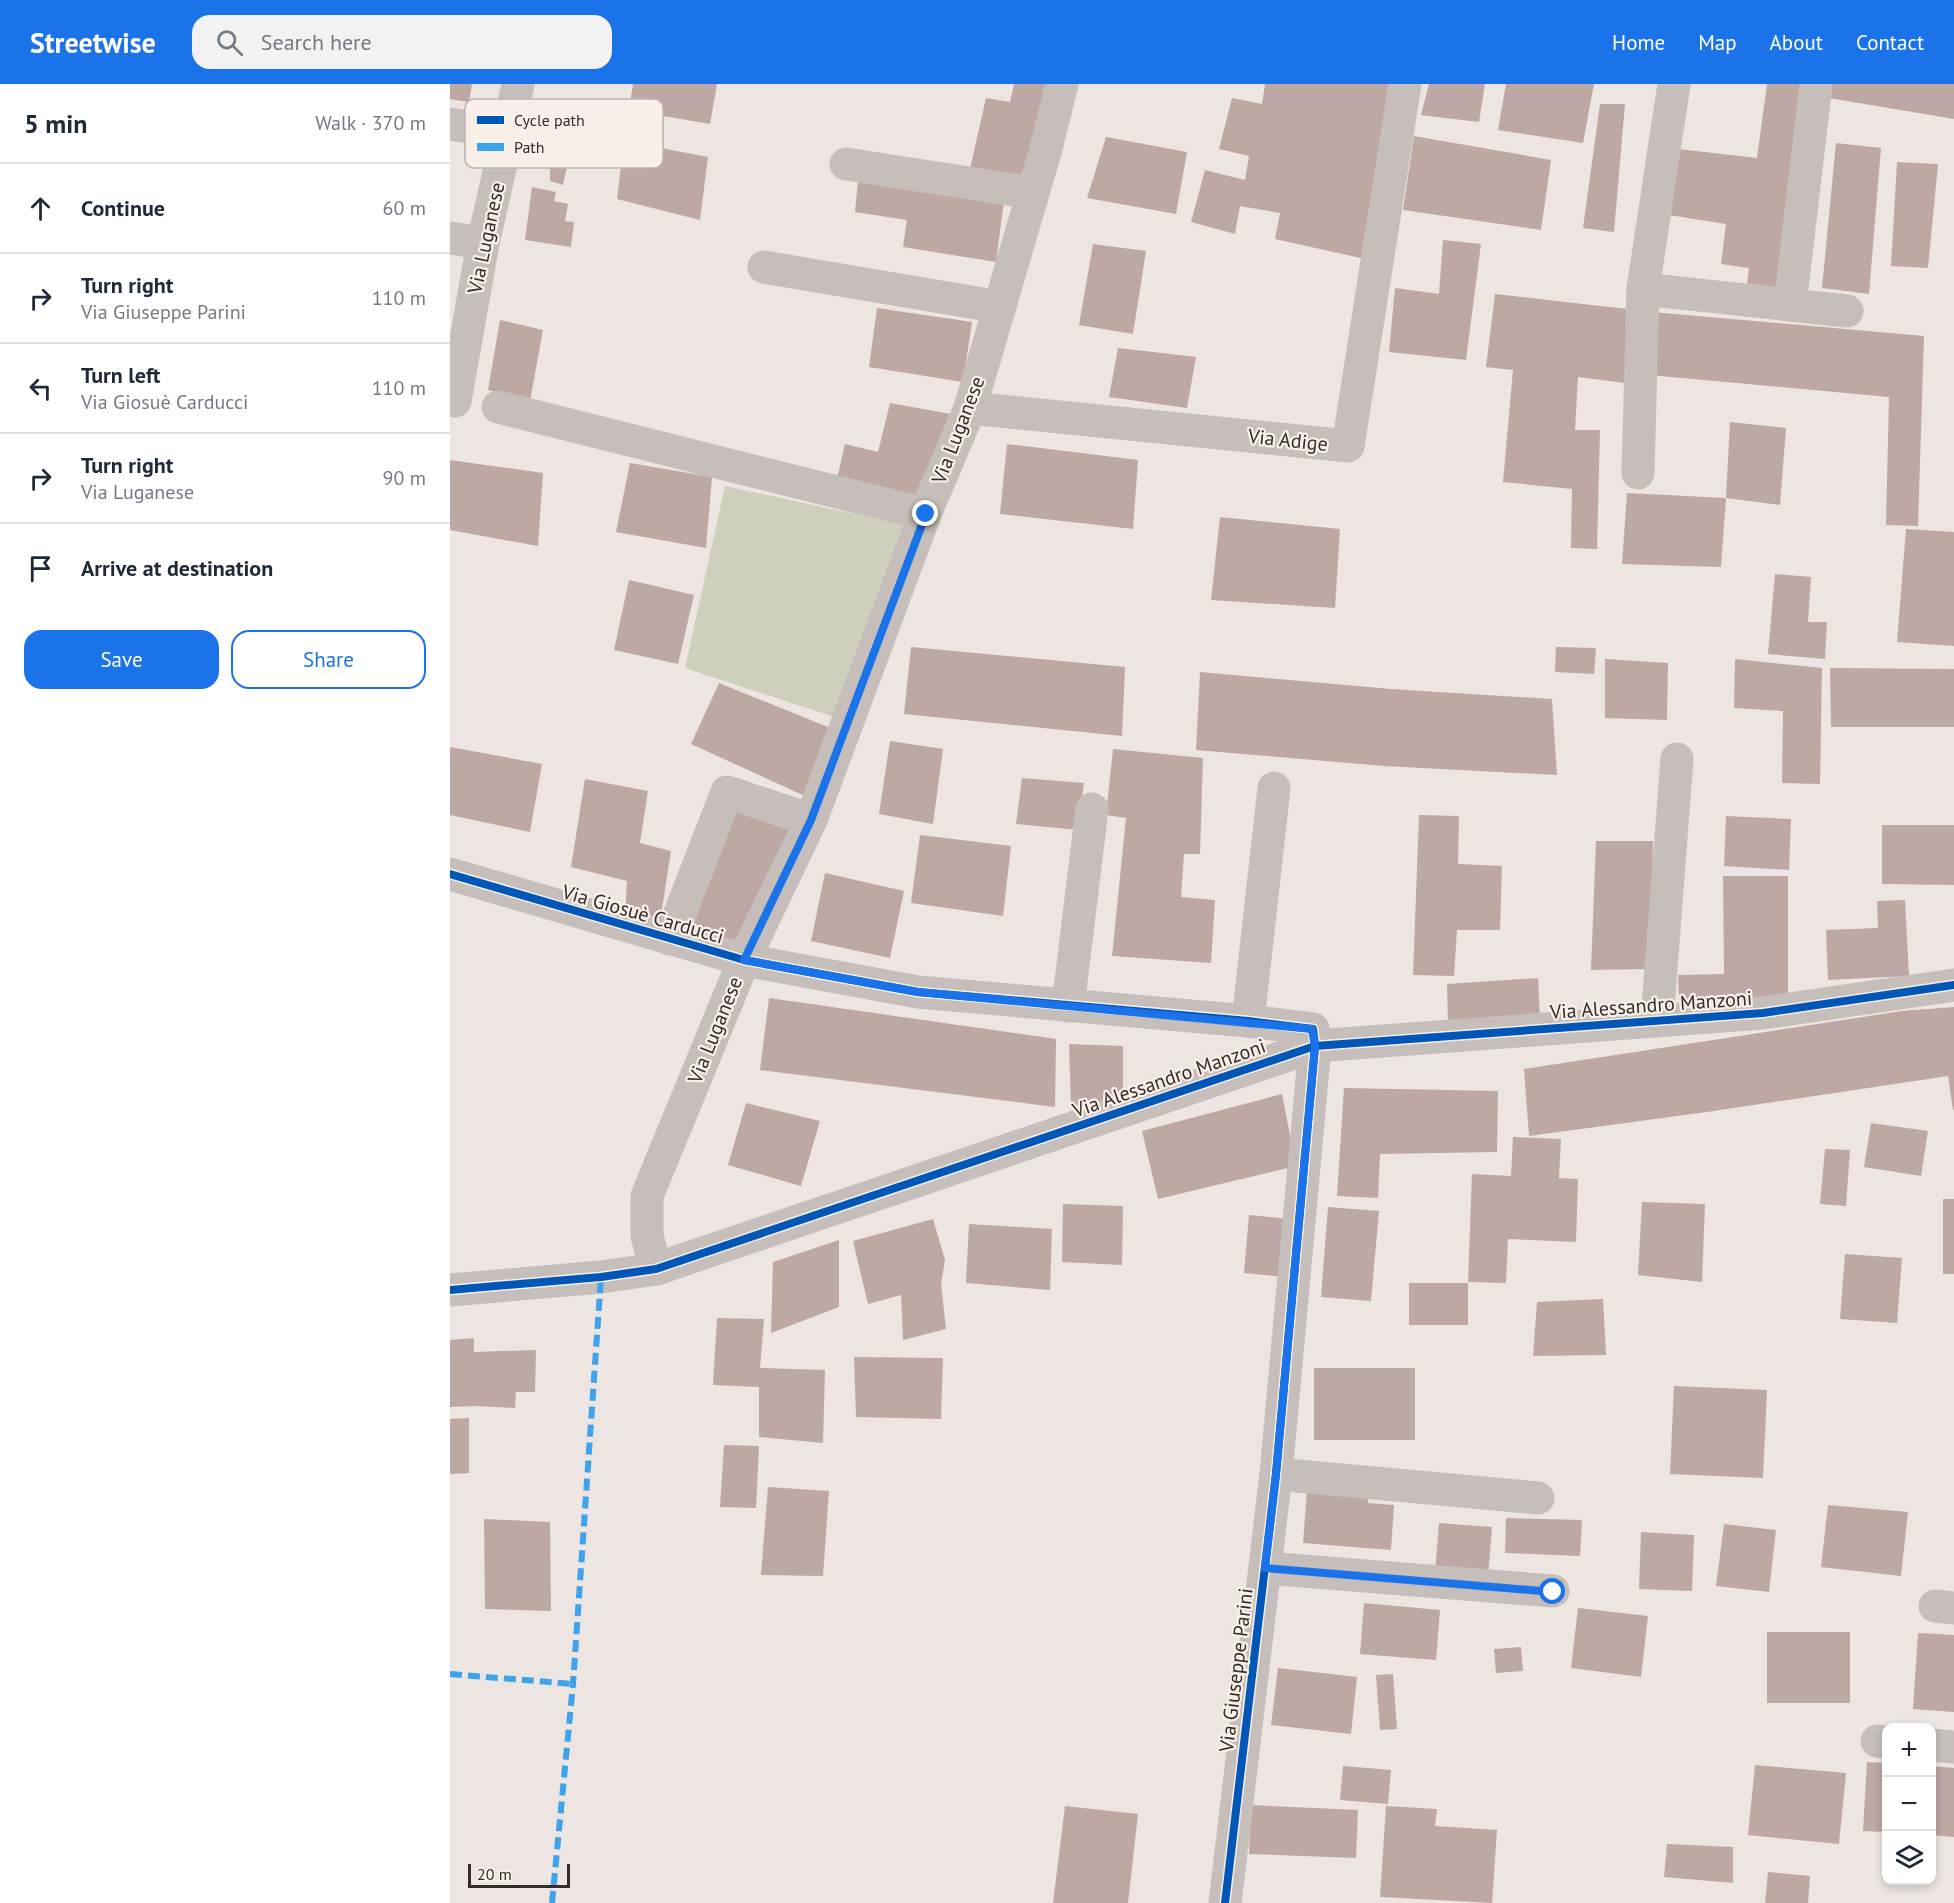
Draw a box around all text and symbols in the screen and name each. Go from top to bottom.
search box [192,15,612,69]
text: Streetwise [30,24,156,61]
icon: search [213,26,246,59]
text: Search here [261,28,372,56]
text: Home [1612,29,1665,56]
text: Map [1698,29,1737,56]
text: About [1770,29,1823,56]
text: Contact [1856,29,1924,56]
legend [465,99,663,168]
text: 5 min [24,107,87,140]
text: Walk · 370 m [315,110,426,136]
text: Cycle path [514,110,585,130]
text: Path [514,137,545,157]
street label: Via Luganese [461,180,510,297]
icon: ahead [24,192,57,225]
text: Continue [81,194,165,222]
text: 60 m [383,195,426,221]
text: Turn right [81,271,173,299]
icon: right [24,282,57,315]
text: 110 m [372,285,426,311]
text: Via Giuseppe Parini [81,299,246,325]
text: Turn left [81,361,161,389]
icon: left [24,372,57,405]
street label: Via Luganese [925,373,990,488]
text: 110 m [372,375,426,401]
text: Via Giosuè Carducci [81,389,248,415]
street label: Via Adige [1246,423,1329,457]
text: Turn right [81,451,173,479]
icon: right [24,462,57,495]
text: 90 m [383,465,426,491]
text: Via Luganese [81,479,194,505]
route end [912,500,938,526]
icon: arrive [24,552,57,585]
text: Arrive at destination [81,554,273,582]
button: Save [24,630,219,689]
button: Share [231,630,426,689]
street label: Via Giosuè Carducci [558,878,727,950]
street label: Via Luganese [681,973,748,1088]
street label: Via Alessandro Manzoni [1548,985,1753,1025]
street label: Via Alessandro Manzoni [1068,1033,1269,1124]
route start [1539,1578,1565,1604]
street label: Via Giuseppe Parini [1213,1587,1259,1754]
map controls [1882,1723,1936,1885]
button: + [1882,1723,1936,1777]
button: − [1882,1777,1936,1831]
button: layers [1882,1831,1936,1885]
scale bar [468,1861,570,1888]
text: 20 m [477,1864,512,1884]

